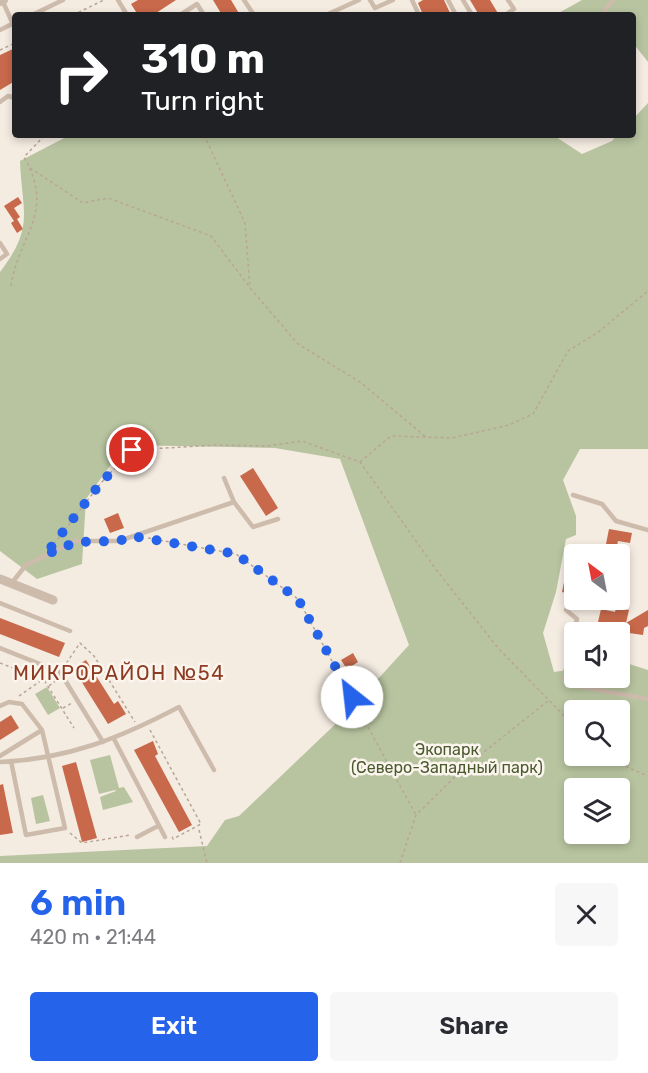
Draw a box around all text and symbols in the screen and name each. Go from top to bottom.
text: 310 m [141,34,265,84]
icon: right [42,36,120,114]
text: Turn right [141,85,264,117]
pin [106,424,157,475]
icon: arrive [115,433,148,466]
north arrow [564,544,630,610]
map controls [564,544,630,844]
button: sound [564,622,630,688]
district label: МИКРОРАЙОН №54 [13,661,225,685]
position arrow [320,665,384,729]
button: search [564,700,630,766]
park label: Экопарк (Северо-Западный парк) [351,740,543,777]
button: layers [564,778,630,844]
text: 6 min [30,881,126,924]
button: close [555,883,618,946]
text: 420 m · 21:44 [30,925,156,949]
button: Exit [30,992,318,1061]
button: Share [330,992,618,1061]

